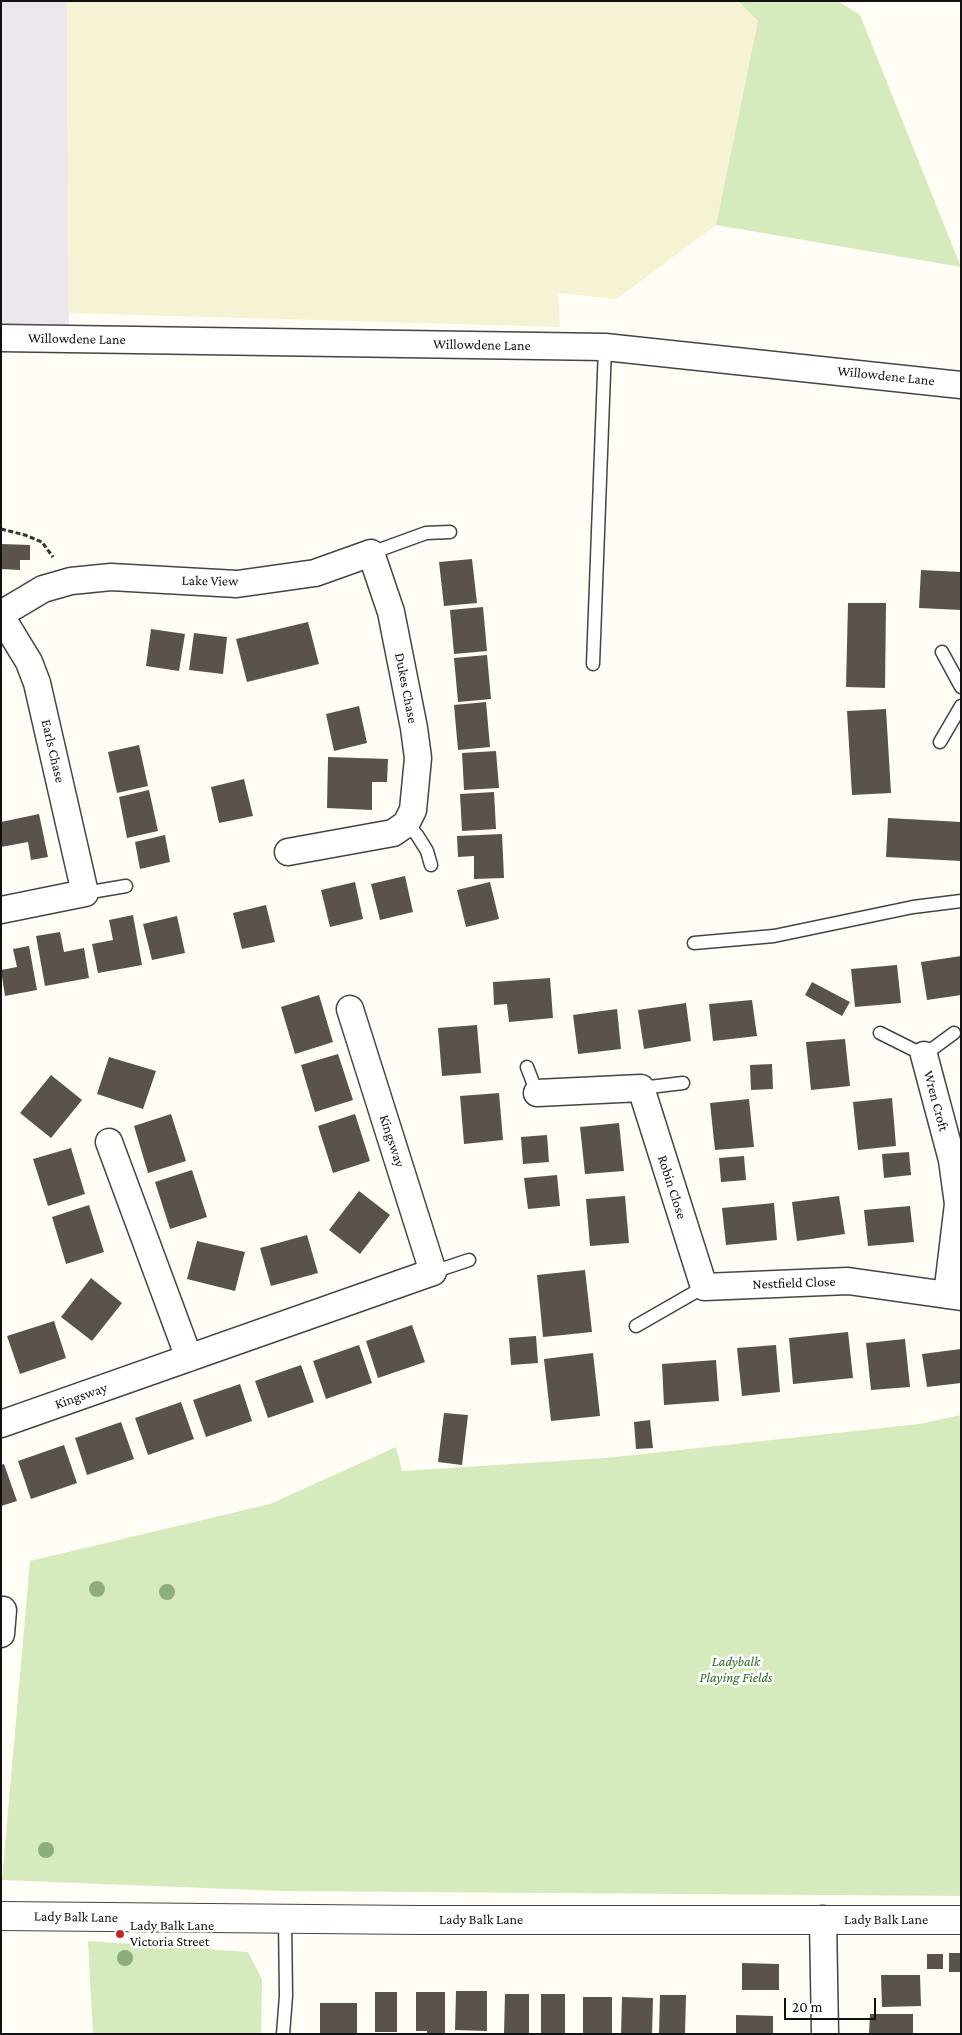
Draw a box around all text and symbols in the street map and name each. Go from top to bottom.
street label: Willowdene Lane [28,330,126,348]
street label: Willowdene Lane [433,336,531,354]
street label: Willowdene Lane [837,363,935,389]
street label: Lake View [182,572,238,590]
street label: Dukes Chase [391,651,421,725]
street label: Earls Chase [38,718,68,784]
street label: Wren Croft [920,1069,952,1133]
street label: Kingsway [376,1113,408,1169]
street label: Robin Close [654,1153,690,1221]
street label: Nestfield Close [752,1273,836,1293]
street label: Kingsway [53,1379,109,1413]
park label: Ladybalk Playing Fields [700,1654,772,1686]
street label: Lady Balk Lane [34,1908,118,1926]
street label: Lady Balk Lane [439,1912,523,1928]
street label: Lady Balk Lane [844,1912,928,1928]
place label: Lady Balk Lane Victoria Street [130,1918,214,1950]
marker: Lady Balk Lane Victoria Street [114,1928,126,1940]
scale bar [787,1988,880,2020]
text: 20 m [792,1999,823,2015]

